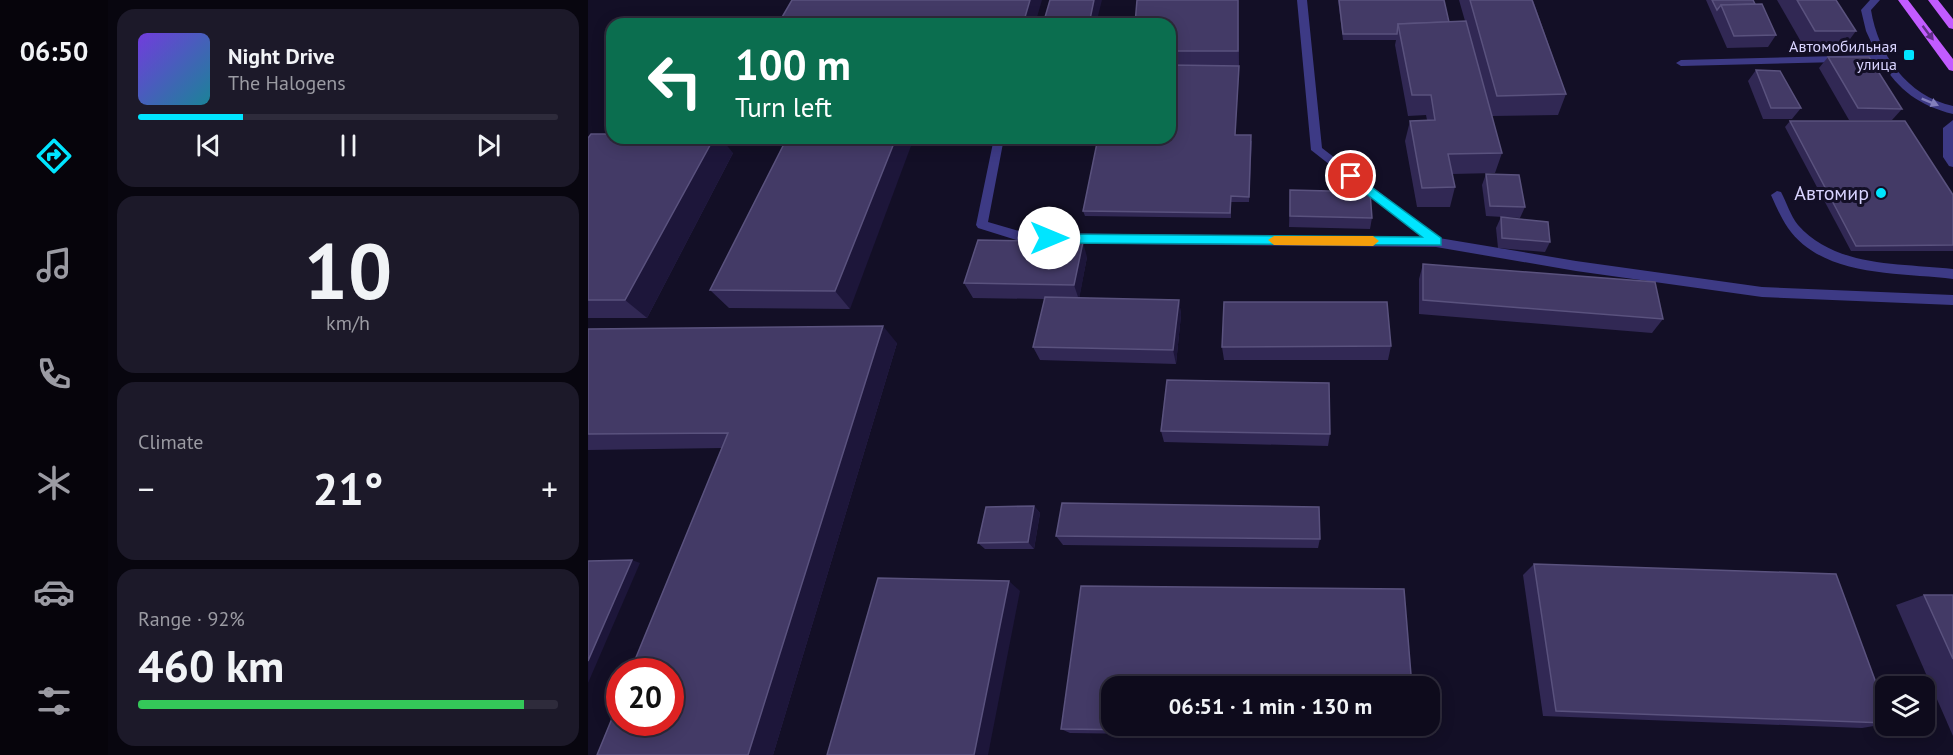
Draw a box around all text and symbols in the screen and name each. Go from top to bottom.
one-way arrow [1922,25,1934,41]
text: 06:50 [20,34,88,68]
place label: Автомобильная улица [1789,36,1897,74]
text: 100 m [735,37,851,92]
text: Night Drive [228,42,335,70]
icon: left [636,42,714,120]
marker: Автомобильная улица [1902,48,1916,62]
text: The Halogens [228,70,346,96]
text: Turn left [735,90,832,124]
one-way arrow [1922,97,1940,107]
icon: previous [192,129,225,162]
icon: pause [332,129,365,162]
icon: next [472,129,505,162]
icon: directions [33,135,75,177]
pin [1325,150,1376,201]
icon: arrive [1334,159,1367,192]
place label: Автомир [1794,180,1869,206]
marker: Автомир [1874,186,1888,200]
position arrow [1017,206,1081,270]
text: 10 [304,220,392,321]
icon: music [33,244,75,286]
text: km/h [326,310,370,336]
icon: phone [33,353,75,395]
text: Climate [138,429,204,455]
text: 21° [313,459,383,517]
icon: climate [33,462,75,504]
text: − [138,467,155,510]
text: + [541,467,558,510]
icon: car [33,571,75,613]
text: Range · 92% [138,606,245,632]
text: 460 km [138,636,284,694]
speed limit sign: 20 [606,658,684,736]
map controls [1875,676,1935,736]
button: layers [1875,676,1935,736]
icon: filters [33,680,75,722]
text: 06:51 · 1 min · 130 m [1169,692,1372,720]

